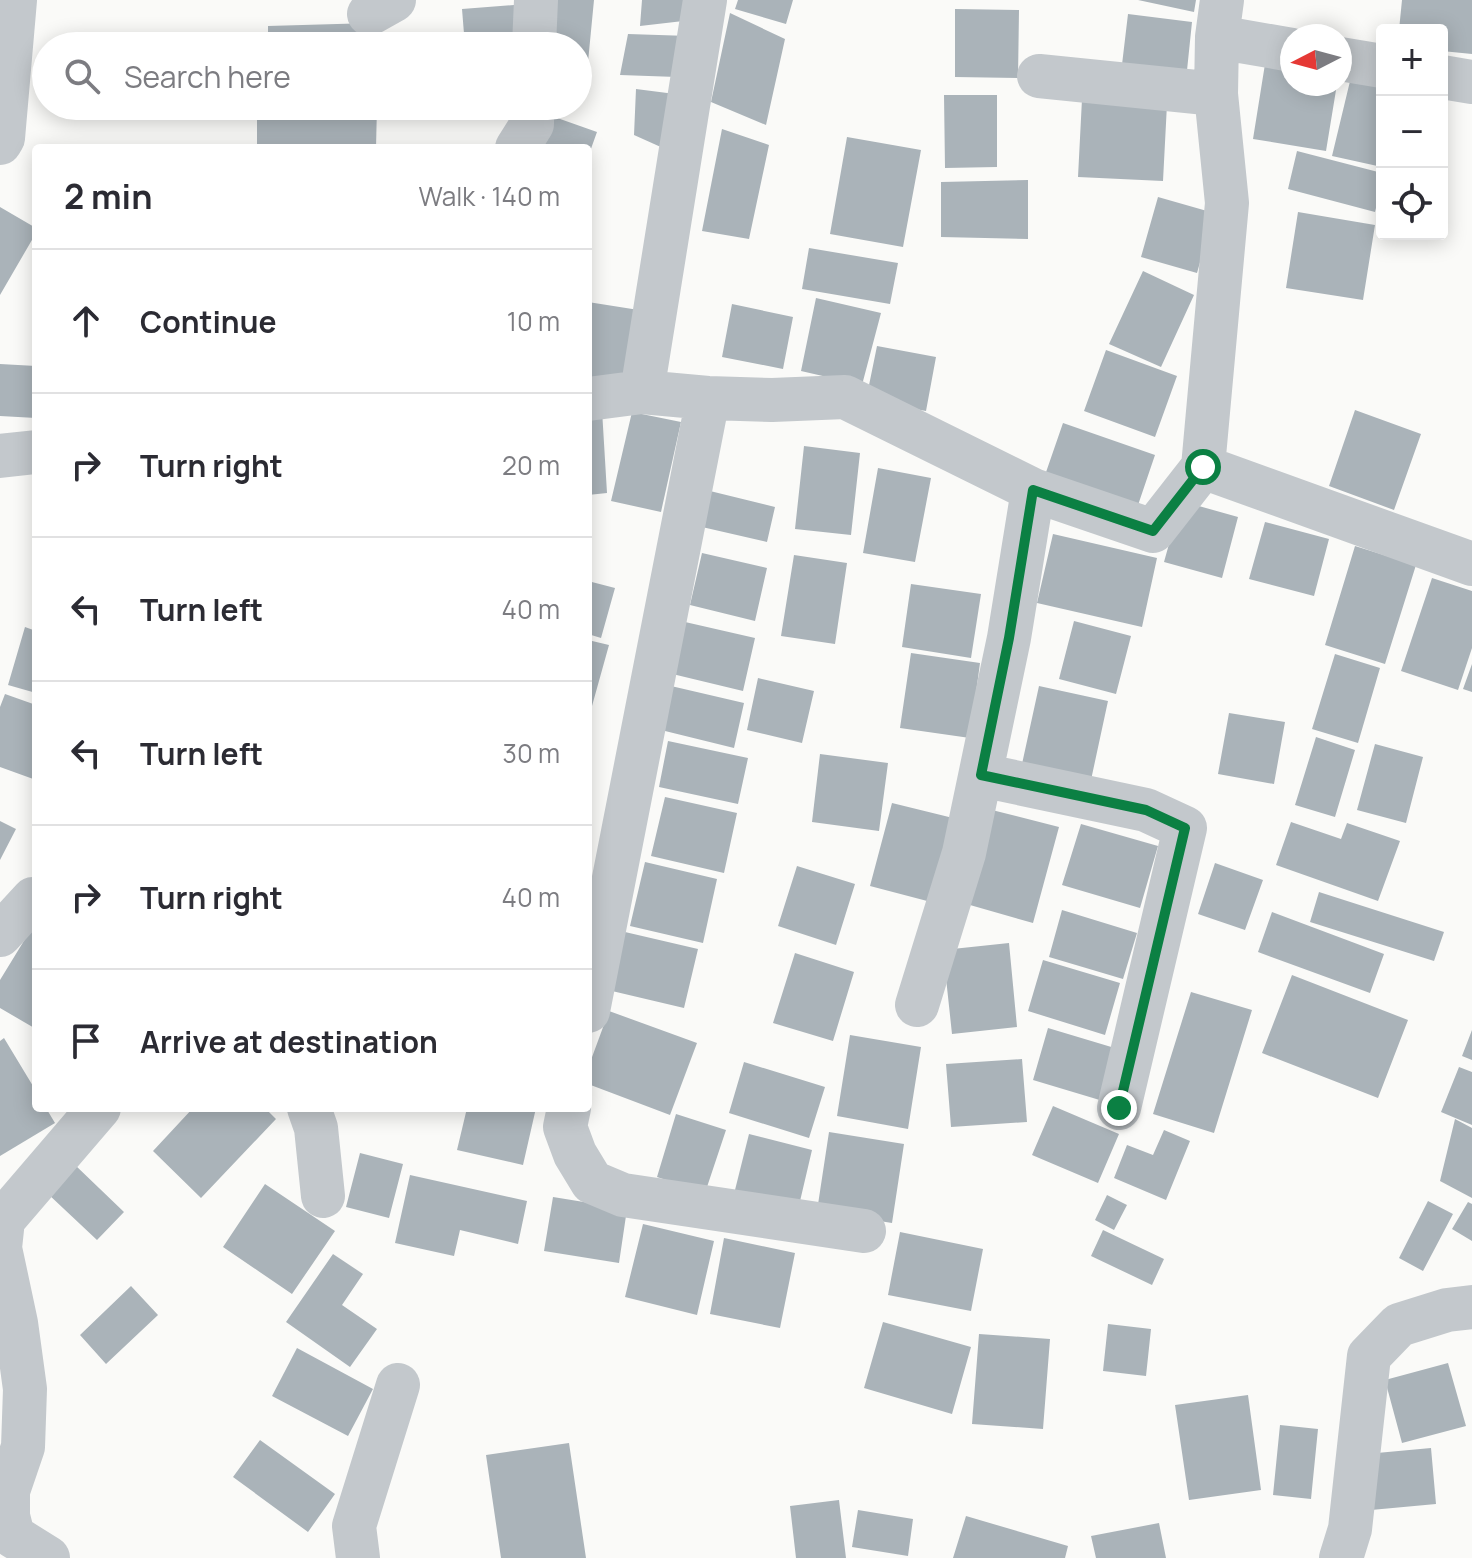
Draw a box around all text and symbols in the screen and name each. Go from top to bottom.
north arrow [1280,24,1352,96]
map controls [1376,24,1448,240]
button: + [1376,24,1448,96]
search box [32,32,592,120]
icon: search [60,54,104,98]
text: Search here [124,56,291,97]
button: − [1376,96,1448,168]
button: locate [1376,168,1448,240]
text: 2 min [64,173,152,219]
text: Walk · 140 m [419,178,560,214]
icon: ahead [64,299,108,343]
text: Continue [140,301,276,342]
text: 10 m [507,303,560,339]
icon: right [64,443,108,487]
text: Turn right [140,445,283,486]
text: 20 m [502,447,560,483]
route start [1185,449,1221,485]
icon: left [64,587,108,631]
text: Turn left [140,589,263,630]
text: 40 m [502,591,560,627]
icon: left [64,731,108,775]
text: Turn left [140,733,263,774]
text: 30 m [503,735,560,771]
icon: right [64,875,108,919]
text: Turn right [140,877,283,918]
text: 40 m [502,879,560,915]
icon: arrive [64,1019,108,1063]
text: Arrive at destination [140,1021,438,1062]
route end [1101,1090,1137,1126]

